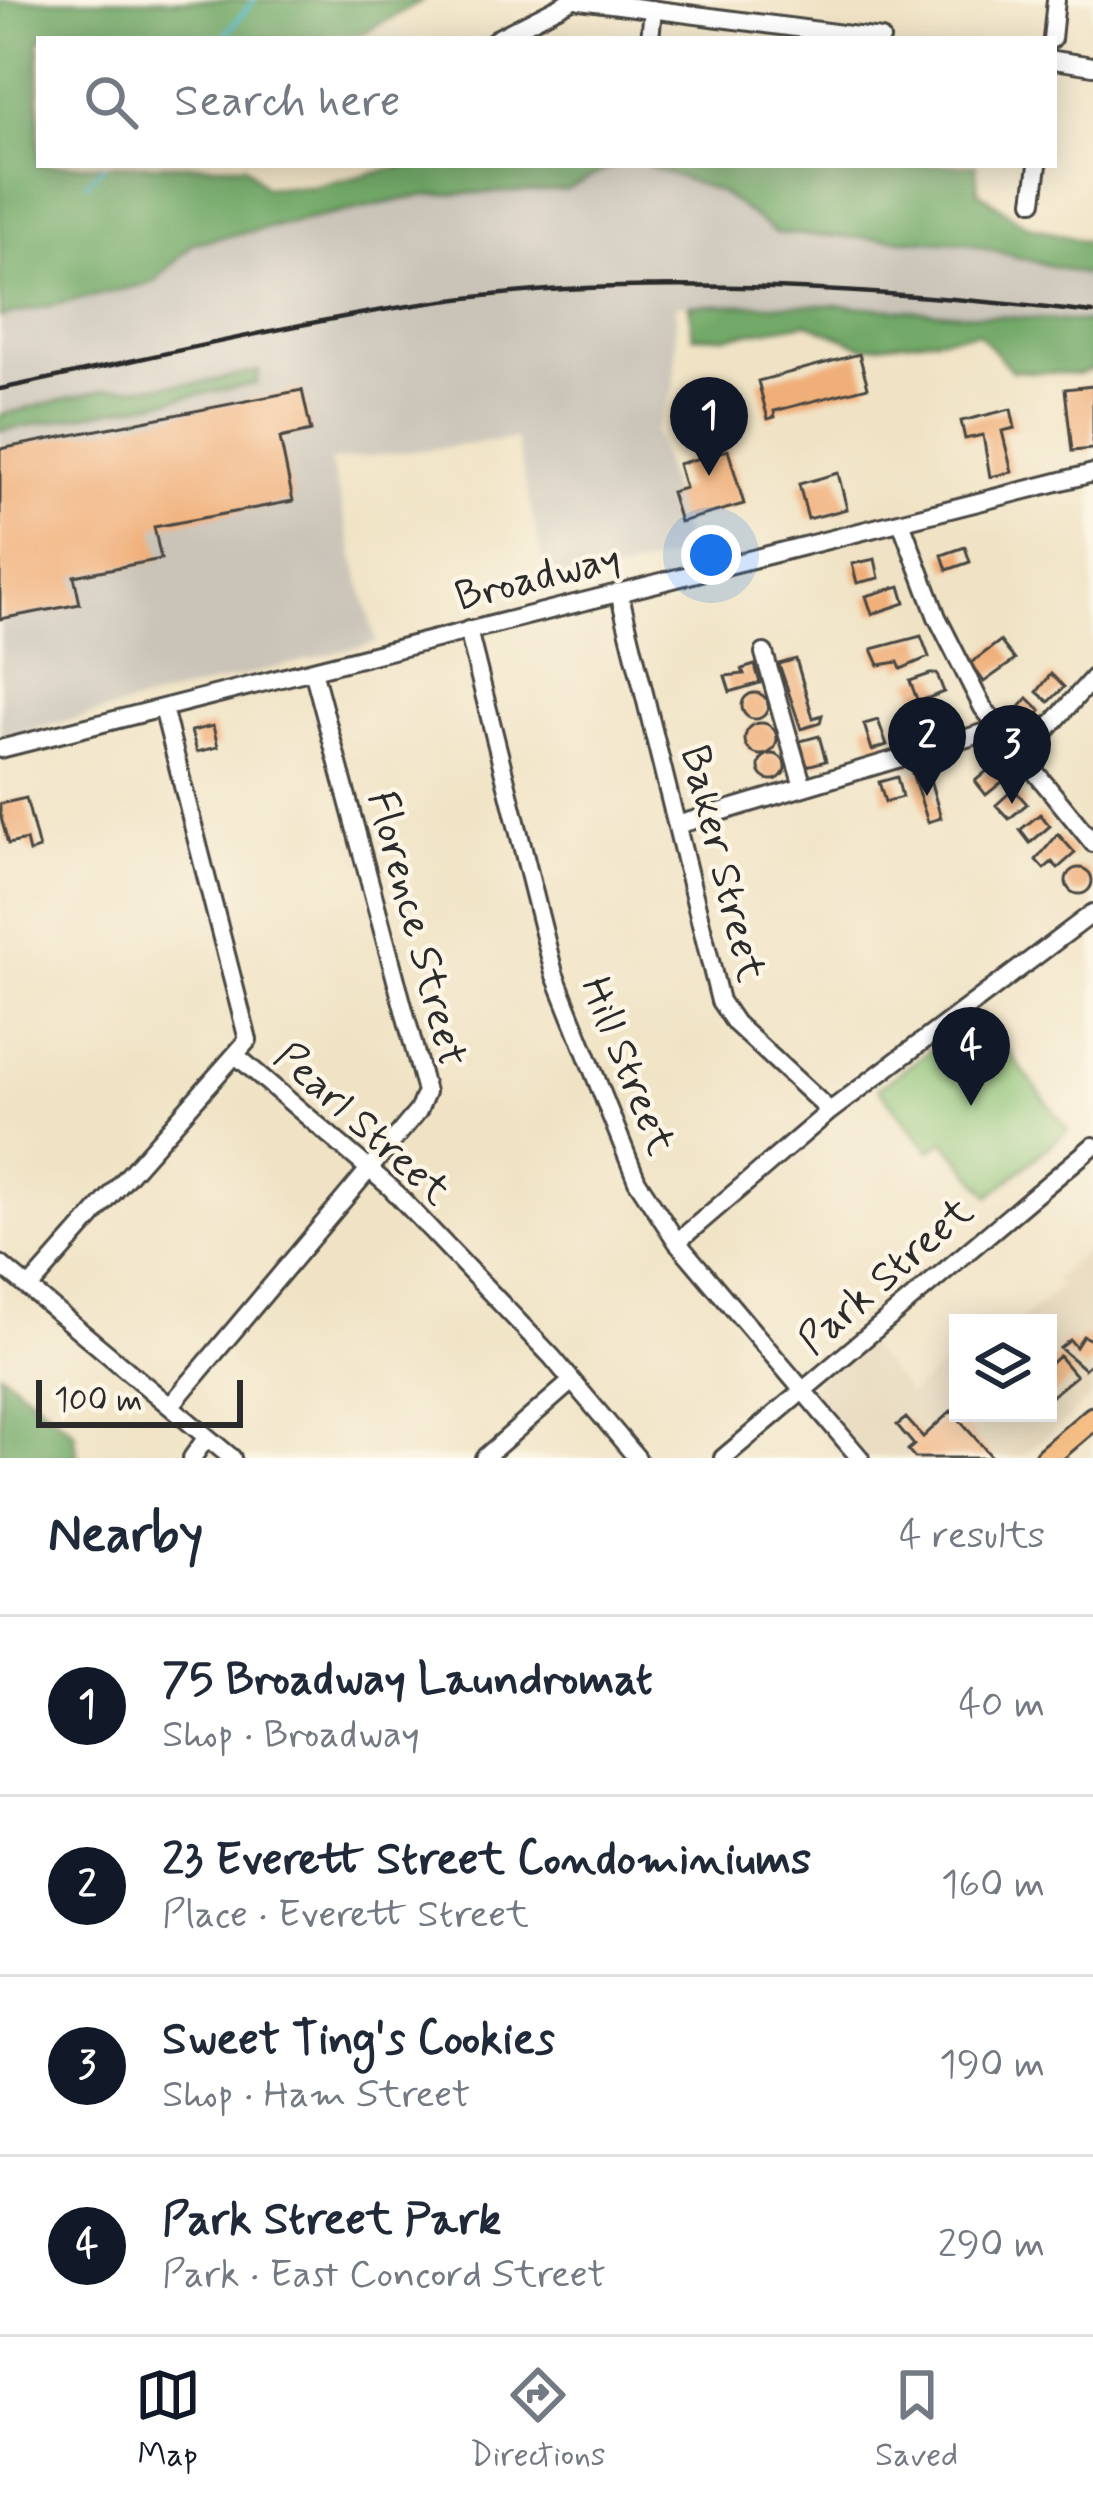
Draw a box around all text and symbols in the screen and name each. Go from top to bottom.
search box [36,36,1057,168]
icon: search [78,69,144,135]
text: Search here [174,73,401,132]
pin: 1 [670,377,748,476]
your location [681,525,741,585]
street label: Broadway [450,531,626,625]
pin: 2 [888,697,966,796]
pin: 3 [973,705,1051,804]
street label: Baker Street [666,740,778,988]
street label: Florence Street [352,785,479,1073]
street label: Hill Street [566,969,687,1164]
pin: 4 [932,1007,1010,1106]
street label: Pearl Street [262,1031,462,1219]
street label: Park Street [787,1185,986,1368]
map controls [949,1314,1057,1422]
button: layers [949,1314,1057,1422]
scale bar [36,1374,243,1427]
text: 100 m [54,1379,143,1423]
text: Nearby [48,1503,203,1569]
text: 4 results [899,1511,1045,1562]
text: 75 Broadway Laundromat [162,1651,652,1710]
text: 1 [78,1680,96,1731]
text: 40 m [958,1680,1045,1731]
text: Shop · Broadway [162,1710,420,1761]
text: 23 Everett Street Condominiums [162,1831,811,1890]
text: 2 [77,1860,97,1911]
text: 160 m [941,1860,1045,1911]
text: Place · Everett Street [162,1890,529,1941]
text: Sweet Ting's Cookies [162,2011,555,2070]
text: 3 [78,2040,96,2091]
text: 190 m [939,2040,1045,2091]
text: Shop · Ham Street [162,2070,470,2121]
text: Park Street Park [162,2191,501,2250]
text: 4 [76,2220,98,2271]
text: 290 m [938,2220,1045,2271]
text: Park · East Concord Street [162,2250,606,2301]
tab: Map [135,2362,201,2478]
tab: Directions [470,2362,606,2478]
tab: Saved [875,2362,958,2478]

